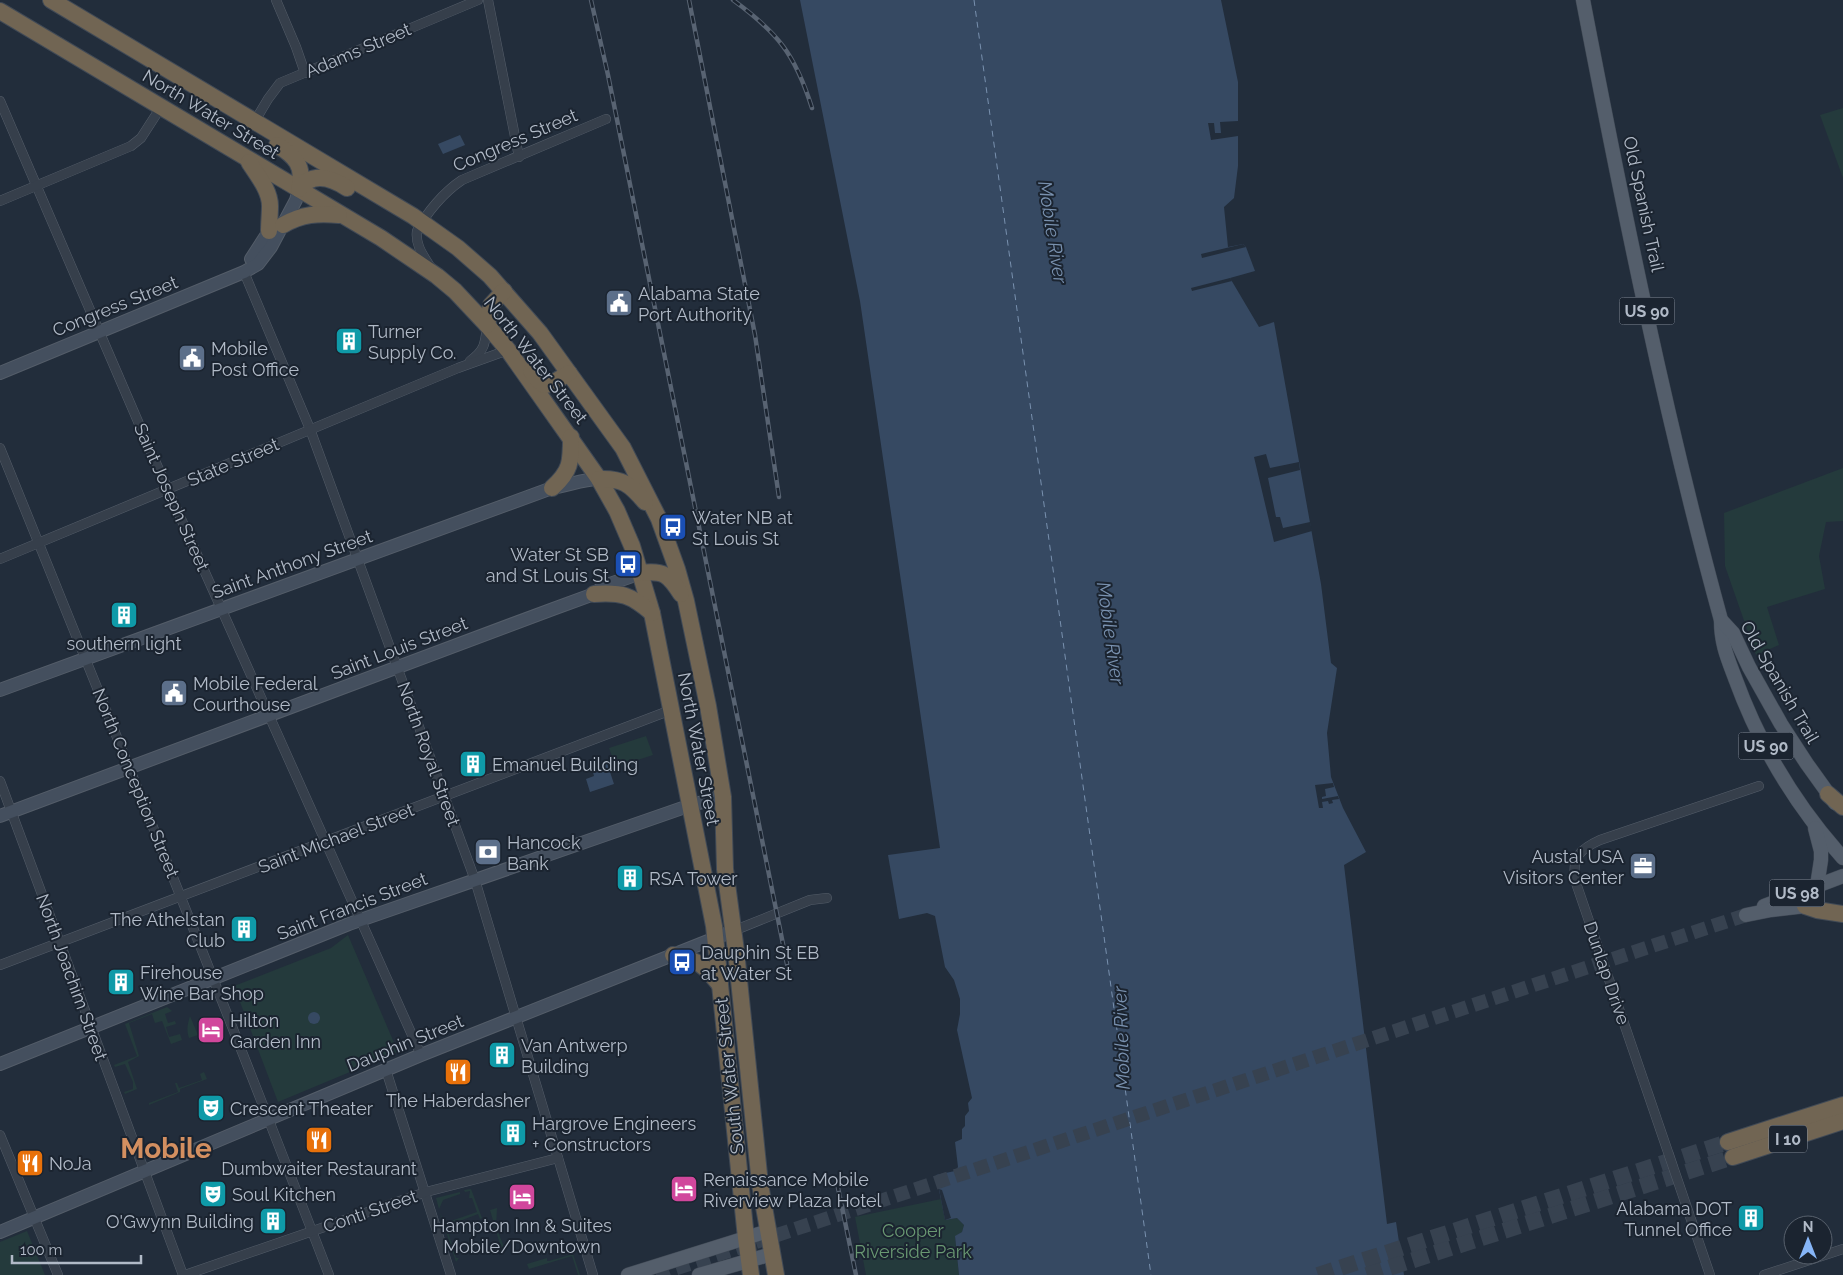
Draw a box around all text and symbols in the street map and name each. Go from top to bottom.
street label: Adams Street [302,18,414,82]
street label: North Water Street [139,65,283,163]
street label: Congress Street [450,104,580,176]
street label: Old Spanish Trail [1619,134,1669,274]
water label: Mobile River [1034,179,1072,286]
street label: Congress Street [49,271,181,341]
place label: Alabama State Port Authority [638,283,760,325]
public building icon: Alabama State Port Authority [604,288,634,318]
street label: North Water Street [480,292,592,428]
road number: US 90 [1620,298,1674,324]
place label: Turner Supply Co. [368,321,456,363]
building icon: Turner Supply Co. [334,326,364,356]
place label: Mobile Post Office [211,338,300,380]
public building icon: Mobile Post Office [177,343,207,373]
street label: Saint Joseph Street [130,420,214,574]
street label: State Street [184,433,282,491]
place label: Water NB at St Louis St [692,507,793,549]
bus stop icon: Water NB at St Louis St [658,512,688,542]
street label: Saint Anthony Street [209,525,375,603]
place label: Water St SB and St Louis St [486,544,609,586]
bus stop icon: Water St SB and St Louis St [613,549,643,579]
water label: Mobile River [1093,580,1129,687]
building icon: southern light [109,600,139,630]
street label: Saint Louis Street [328,612,470,684]
street label: Old Spanish Trail [1736,617,1824,747]
place label: southern light [67,633,181,654]
street label: North Water Street [674,671,724,827]
place label: Mobile Federal Courthouse [193,673,318,715]
public building icon: Mobile Federal Courthouse [159,678,189,708]
street label: North Royal Street [393,679,465,829]
street label: North Conception Street [88,685,184,881]
road number: US 90 [1738,732,1794,759]
building icon: Emanuel Building [458,749,488,779]
place label: Emanuel Building [492,754,638,775]
street label: Saint Michael Street [255,799,417,877]
place label: Hancock Bank [507,832,581,874]
bank icon: Hancock Bank [473,837,503,867]
place label: Austal USA Visitors Center [1503,846,1625,888]
office icon: Austal USA Visitors Center [1628,851,1658,881]
building icon: RSA Tower [615,863,645,893]
street label: Saint Francis Street [274,868,430,944]
place label: RSA Tower [649,868,738,889]
road number: US 98 [1770,880,1824,906]
street label: North Joachim Street [32,891,112,1063]
place label: The Athelstan Club [110,909,225,951]
building icon: The Athelstan Club [229,914,259,944]
street label: Dunlap Drive [1580,919,1635,1028]
place label: Dauphin St EB at Water St [701,942,819,984]
bus stop icon: Dauphin St EB at Water St [667,947,697,977]
place label: Firehouse Wine Bar Shop [140,962,264,1004]
building icon: Firehouse Wine Bar Shop [106,967,136,997]
water label: Mobile River [1108,984,1134,1090]
street label: South Water Street [710,997,748,1155]
place label: Hilton Garden Inn [230,1010,321,1052]
street label: Dauphin Street [344,1010,466,1076]
hotel icon: Hilton Garden Inn [196,1015,226,1045]
place label: Van Antwerp Building [521,1035,628,1077]
building icon: Van Antwerp Building [487,1040,517,1070]
restaurant icon: The Haberdasher [443,1057,473,1087]
place label: The Haberdasher [386,1090,531,1111]
theatre icon: Crescent Theater [196,1093,226,1123]
place label: Crescent Theater [230,1098,374,1119]
place label: Hargrove Engineers + Constructors [532,1113,696,1155]
building icon: Hargrove Engineers + Constructors [498,1118,528,1148]
restaurant icon: Dumbwaiter Restaurant [304,1125,334,1155]
road number: I 10 [1769,1126,1807,1152]
district label: Mobile [120,1132,212,1165]
restaurant icon: NoJa [15,1148,45,1178]
place label: NoJa [49,1153,92,1174]
place label: Dumbwaiter Restaurant [221,1158,417,1179]
place label: Renaissance Mobile Riverview Plaza Hotel [703,1169,882,1211]
hotel icon: Renaissance Mobile Riverview Plaza Hotel [669,1174,699,1204]
theatre icon: Soul Kitchen [198,1179,228,1209]
hotel icon: Hampton Inn & Suites Mobile/Downtown [507,1182,537,1212]
place label: Soul Kitchen [232,1184,336,1205]
street label: Conti Street [320,1185,420,1237]
place label: Alabama DOT Tunnel Office [1616,1198,1732,1240]
building icon: Alabama DOT Tunnel Office [1736,1203,1766,1233]
building icon: O'Gwynn Building [258,1206,288,1236]
place label: O'Gwynn Building [106,1211,254,1232]
place label: Hampton Inn & Suites Mobile/Downtown [432,1215,612,1257]
north arrow [1783,1215,1833,1265]
text: N [1803,1219,1813,1235]
park label: Cooper Riverside Park [854,1220,972,1262]
scale bar [12,1232,141,1264]
text: 100 m [20,1241,62,1259]

